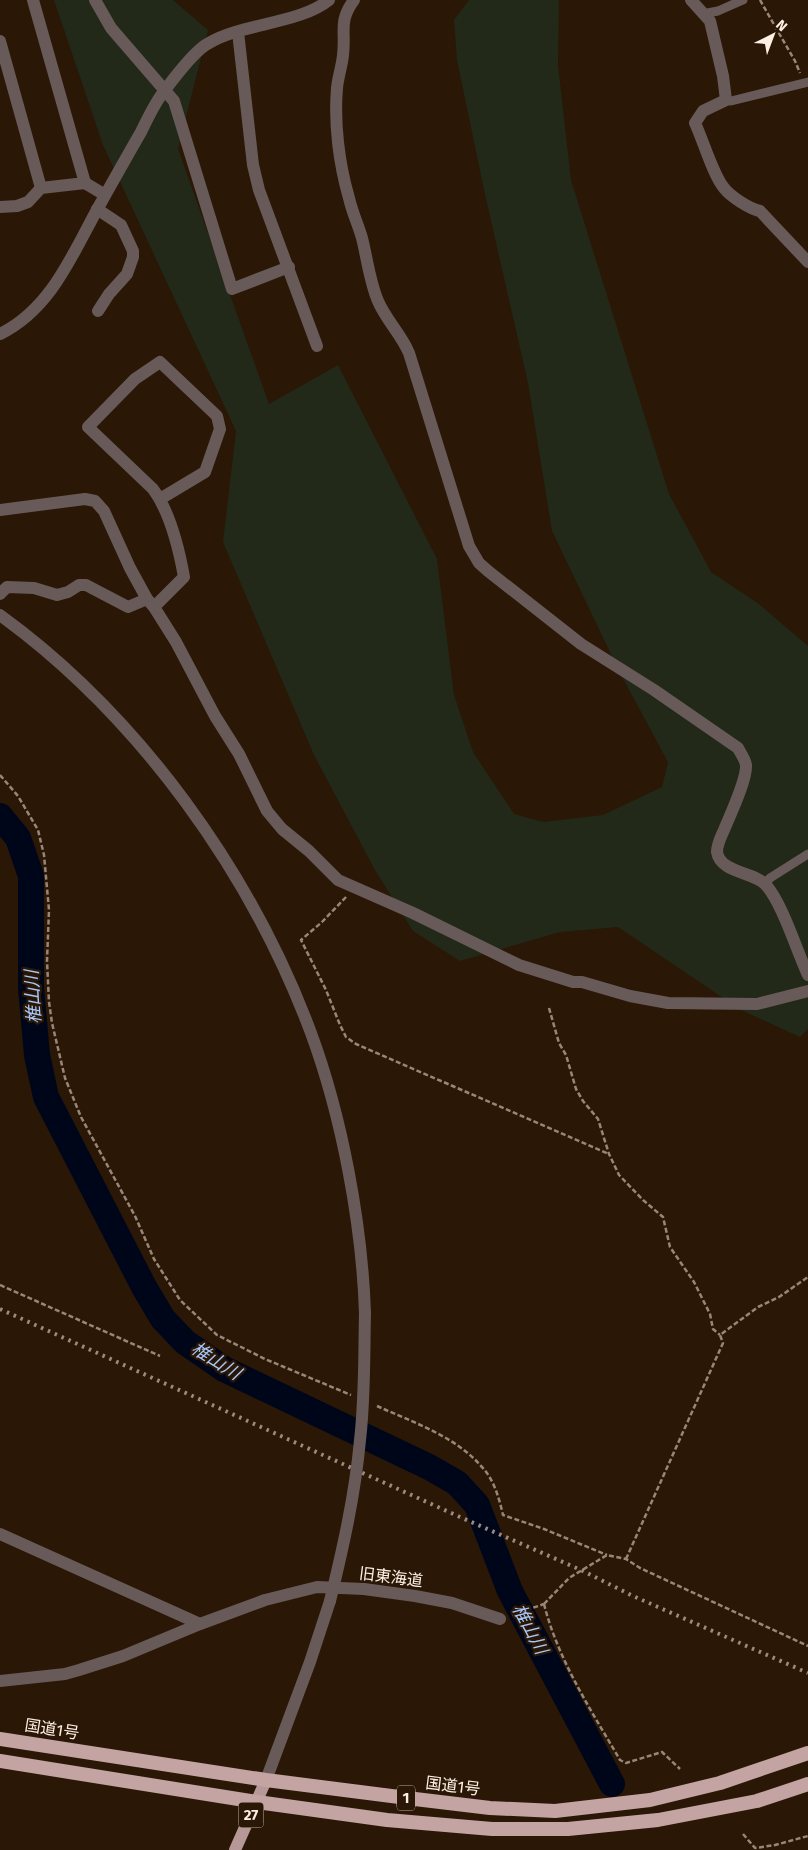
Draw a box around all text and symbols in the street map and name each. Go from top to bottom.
north arrow [748,10,798,60]
text: N [772,16,791,35]
water label: 椎山川 [20,967,45,1025]
water label: 椎山川 [187,1337,246,1386]
street label: 旧東海道 [358,1564,424,1590]
water label: 椎山川 [508,1600,553,1660]
street label: 国道1号 [23,1715,81,1743]
street label: 国道1号 [425,1773,481,1799]
road number: 1 [397,1786,415,1810]
road number: 27 [238,1802,264,1828]

